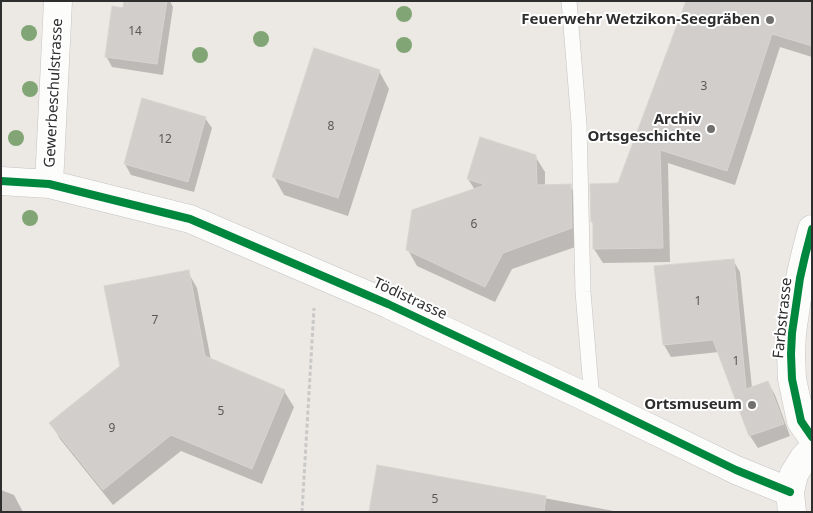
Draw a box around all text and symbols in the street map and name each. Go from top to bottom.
place label: Feuerwehr Wetzikon-Seegräben [521,11,760,29]
marker: Feuerwehr Wetzikon-Seegräben [764,14,776,26]
street label: Gewerbeschulstrasse [41,18,67,168]
house number: 14 [128,25,142,39]
house number: 3 [701,80,707,94]
place label: Archiv Ortsgeschichte [587,111,701,146]
house number: 8 [328,120,334,134]
marker: Archiv Ortsgeschichte [705,123,717,135]
house number: 12 [158,133,172,147]
house number: 6 [471,218,477,232]
street label: Tödistrasse [370,274,450,324]
street label: Farbstrasse [770,277,796,359]
house number: 1 [695,295,701,309]
house number: 7 [152,314,158,328]
house number: 1 [733,355,739,369]
place label: Ortsmuseum [644,396,742,414]
marker: Ortsmuseum [746,399,758,411]
house number: 5 [218,405,224,419]
house number: 9 [109,422,115,436]
house number: 5 [432,493,438,507]

